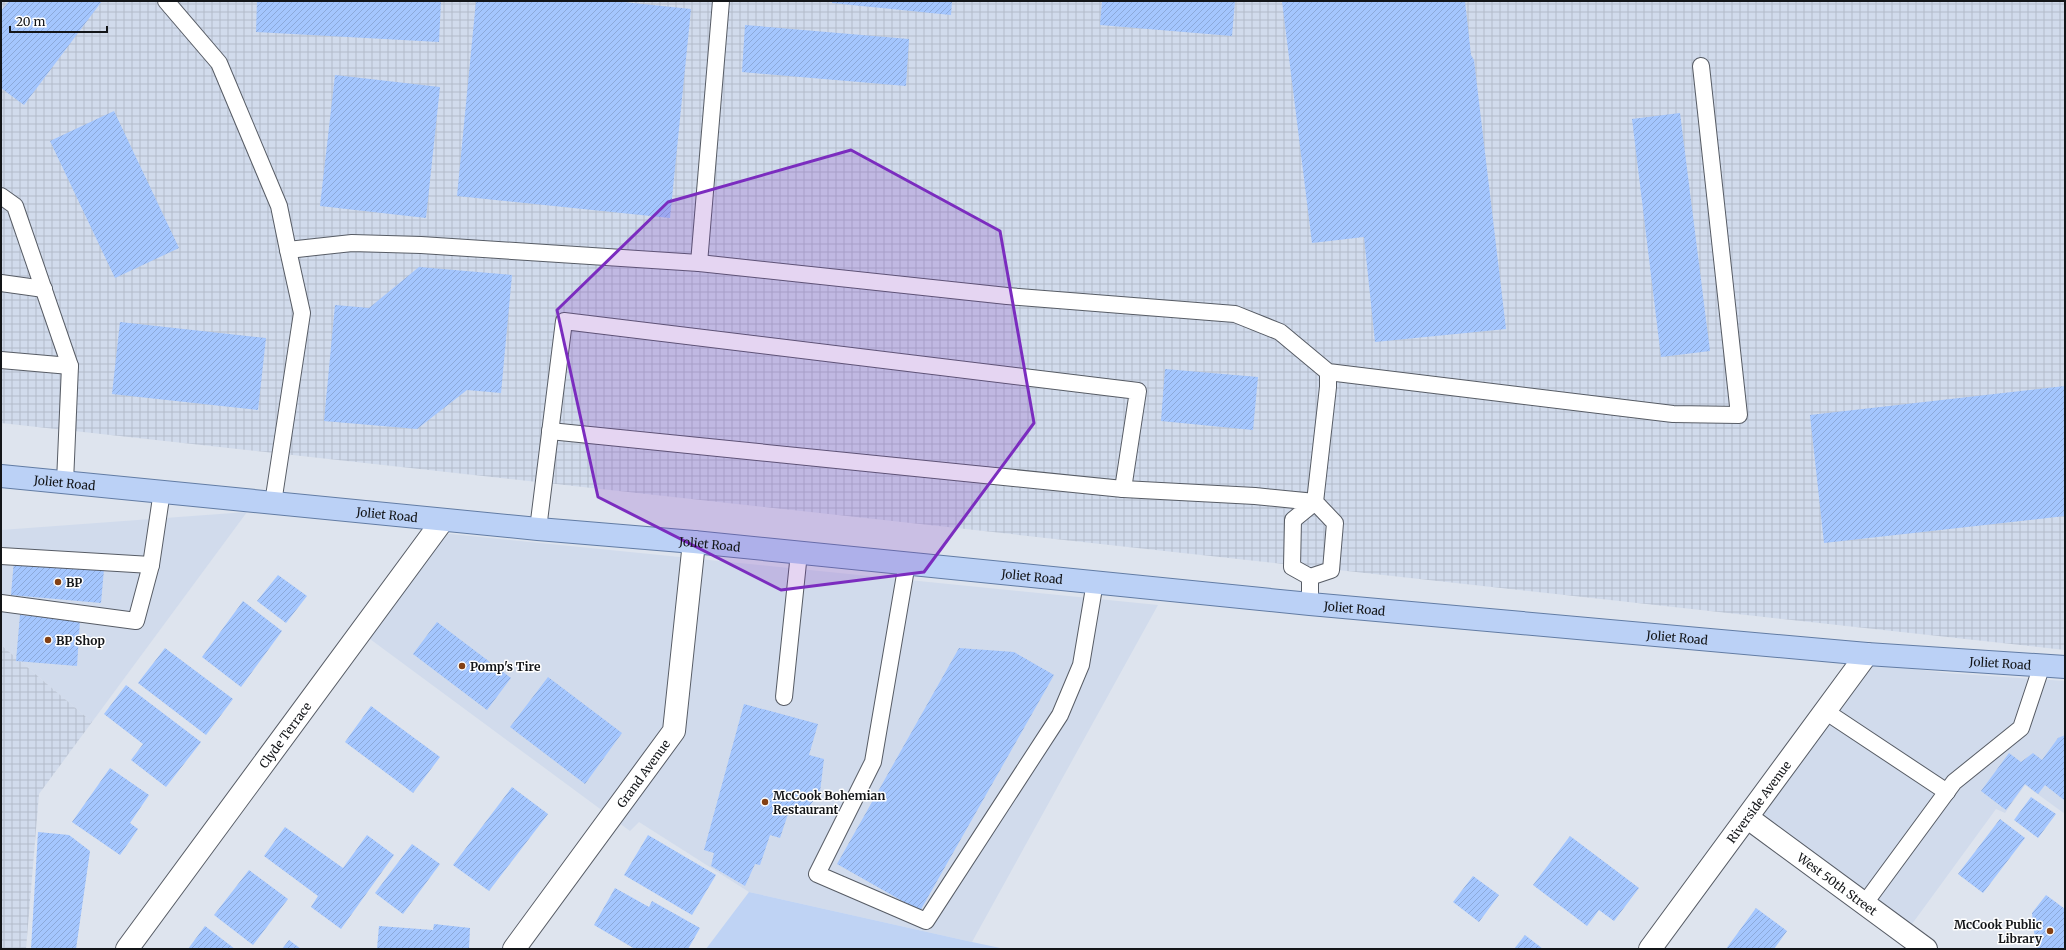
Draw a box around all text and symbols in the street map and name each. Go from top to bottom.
scale bar [10,8,107,34]
text: 20 m [16,14,45,29]
street label: Joliet Road [32,472,96,493]
street label: Joliet Road [355,504,419,525]
street label: Joliet Road [677,533,741,554]
street label: Joliet Road [1000,565,1064,587]
place label: BP [66,575,82,590]
marker: BP [53,577,63,587]
street label: Joliet Road [1322,598,1386,618]
street label: Joliet Road [1645,627,1709,647]
place label: BP Shop [56,633,105,648]
marker: BP Shop [43,635,53,645]
street label: Joliet Road [1968,653,2031,672]
place label: Pomp's Tire [470,659,541,674]
marker: Pomp's Tire [457,661,467,671]
street label: Clyde Terrace [255,699,314,771]
street label: Grand Avenue [613,736,673,810]
street label: Riverside Avenue [1723,757,1794,846]
place label: McCook Bohemian Restaurant [773,788,885,817]
marker: McCook Bohemian Restaurant [760,797,770,807]
street label: West 50th Street [1794,849,1881,918]
place label: McCook Public Library [1954,917,2043,946]
marker: McCook Public Library [2045,926,2055,936]

